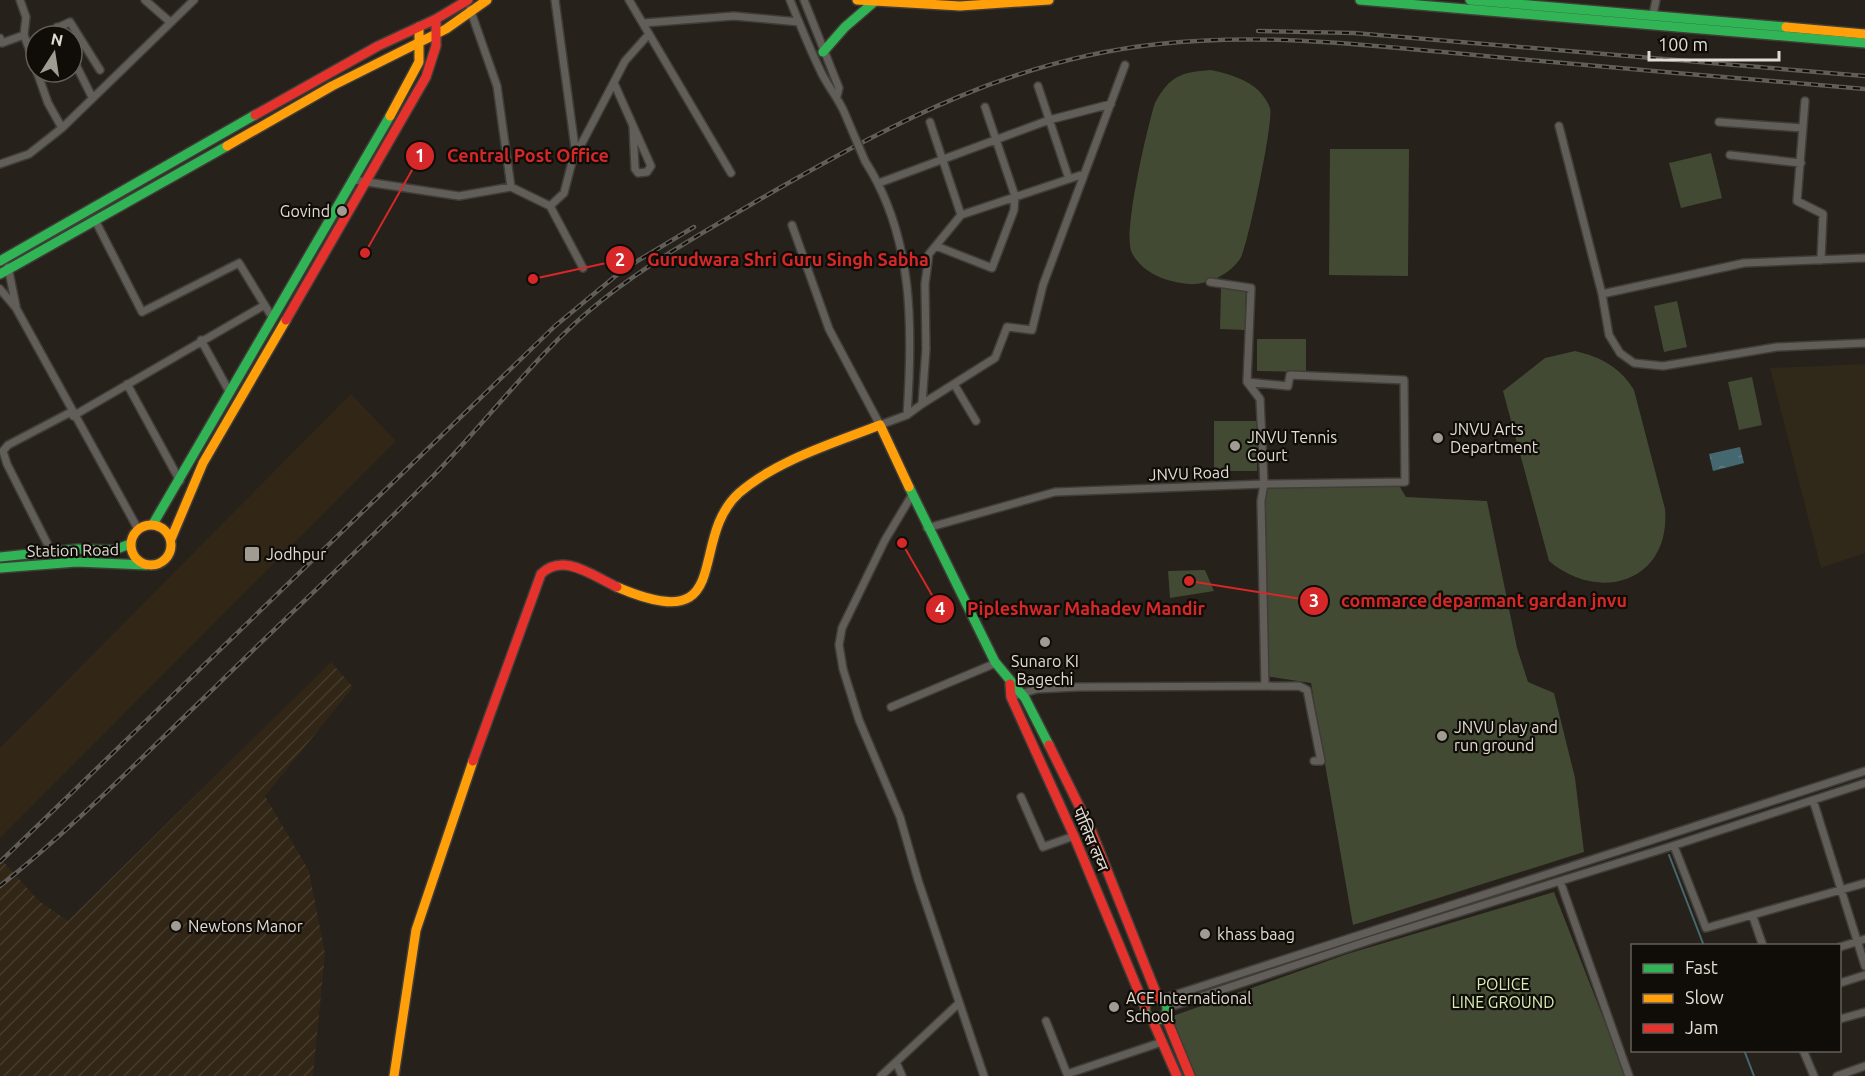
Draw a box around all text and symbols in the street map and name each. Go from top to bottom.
north arrow [24,24,84,84]
scale bar [1649,24,1780,62]
text: N [49,29,65,49]
text: 100 m [1658,34,1708,54]
callout: Central Post Office [405,138,621,174]
text: 1 [415,145,425,165]
text: Central Post Office [447,145,609,165]
place label: Govind [280,202,330,220]
marker: Govind [335,204,349,218]
callout: Gurudwara Shri Guru Singh Sabha [605,242,940,278]
text: 2 [615,249,625,269]
text: Gurudwara Shri Guru Singh Sabha [647,249,929,269]
place label: JNVU Arts Department [1450,420,1539,456]
place label: JNVU Tennis Court [1247,428,1337,464]
marker: JNVU Arts Department [1431,431,1445,445]
marker: JNVU Tennis Court [1228,439,1242,453]
street label: JNVU Road [1148,463,1230,483]
street label: Station Road [27,540,119,560]
marker: Jodhpur [243,545,261,563]
place label: Jodhpur [266,545,326,563]
callout: commarce deparmant gardan jnvu [1299,583,1639,619]
text: 3 [1309,590,1319,610]
text: commarce deparmant gardan jnvu [1341,590,1627,610]
callout: Pipleshwar Mahadev Mandir [925,591,1217,627]
text: 4 [935,598,945,618]
text: Pipleshwar Mahadev Mandir [967,598,1206,618]
marker: Sunaro KI Bagechi [1038,635,1052,649]
place label: Sunaro KI Bagechi [1011,652,1079,688]
place label: JNVU play and run ground [1454,718,1558,754]
marker: JNVU play and run ground [1435,729,1449,743]
street label: पोलिस लय्न [1069,804,1113,875]
place label: Newtons Manor [188,917,303,935]
marker: Newtons Manor [169,919,183,933]
place label: khass baag [1217,925,1295,943]
marker: khass baag [1198,927,1212,941]
legend [1631,944,1841,1052]
text: Fast [1685,957,1718,977]
park label: POLICE LINE GROUND [1452,975,1554,1011]
text: Slow [1685,987,1724,1007]
place label: ACE International School [1126,989,1252,1025]
marker: ACE International School [1107,1000,1121,1014]
text: Jam [1685,1017,1719,1037]

